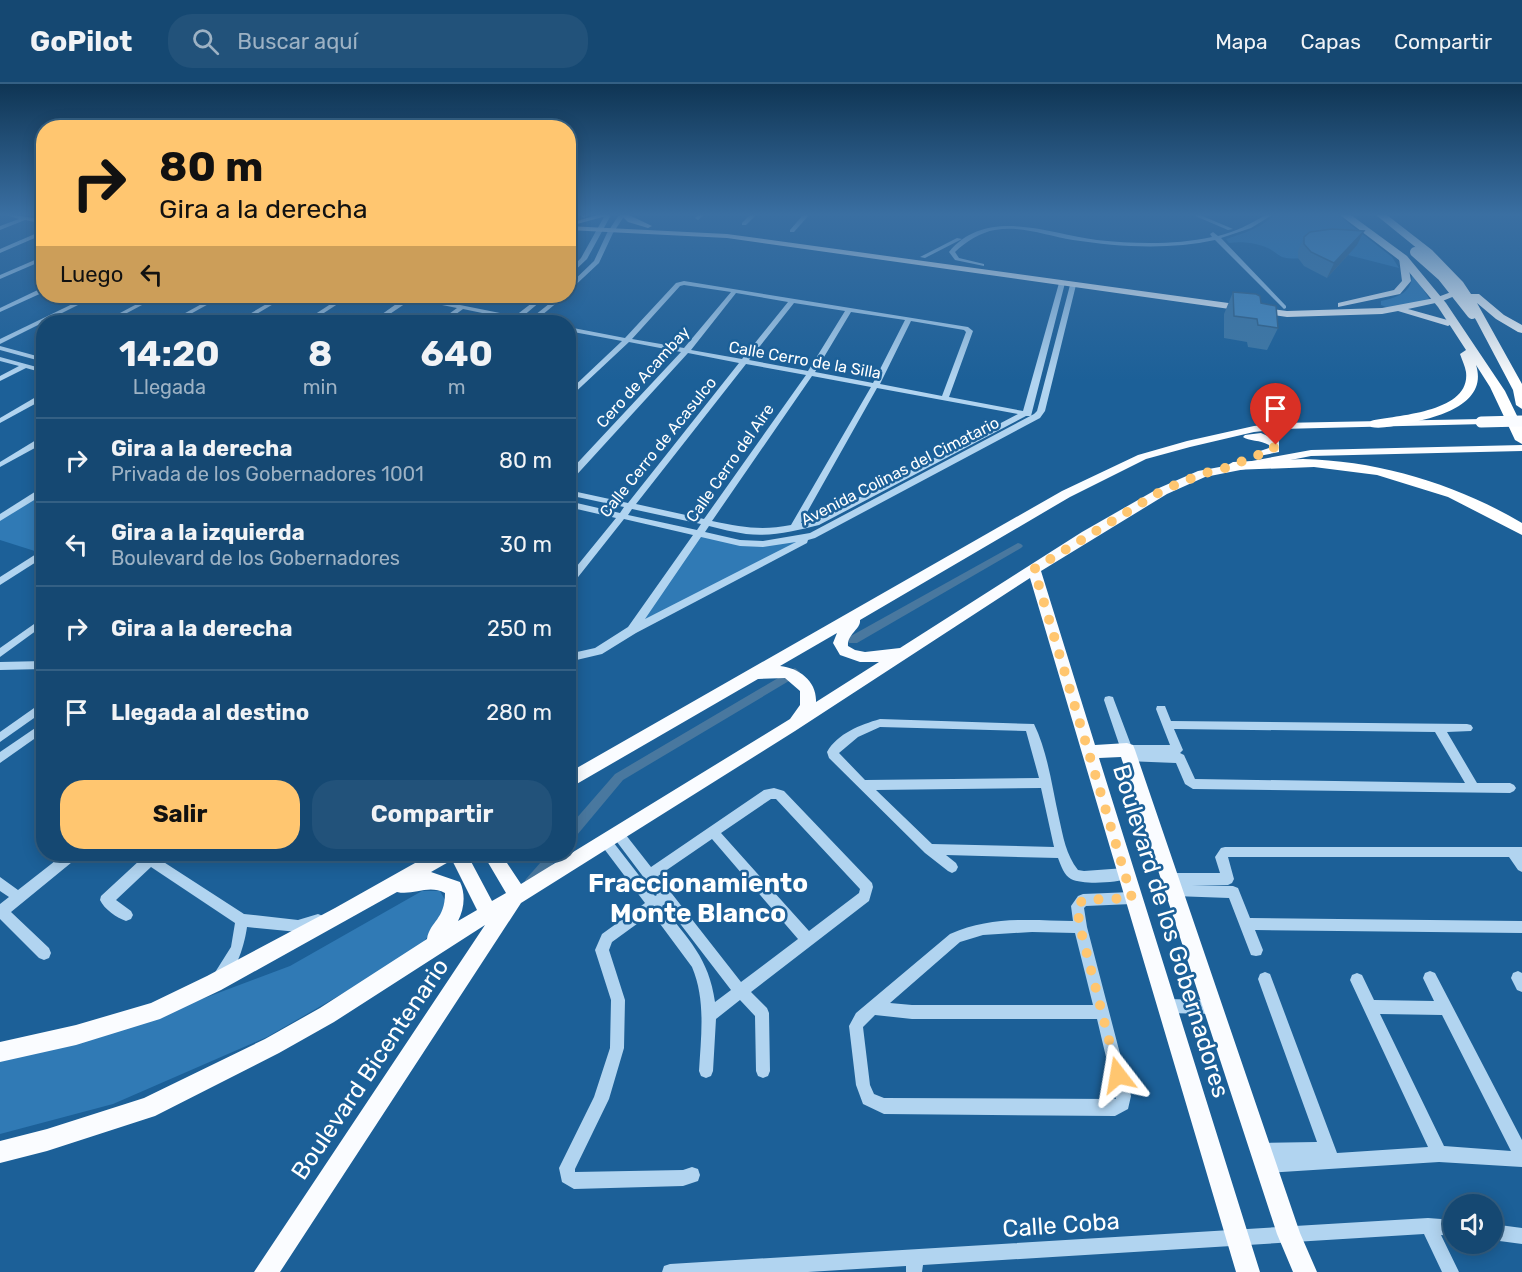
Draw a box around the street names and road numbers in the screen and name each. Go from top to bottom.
street label: Cero de Acambay [592,322,694,432]
street label: Calle Cerro de la Silla [727,337,883,383]
street label: Calle Cerro de Acasulco [596,373,720,521]
street label: Calle Cerro del Aire [682,400,778,526]
street label: Avenida Colinas del Cimatario [798,413,1002,529]
street label: Boulevard de los Gobernadores [1107,761,1235,1101]
street label: Boulevard Bicentenario [286,953,454,1185]
street label: Calle Coba [1001,1207,1121,1243]

